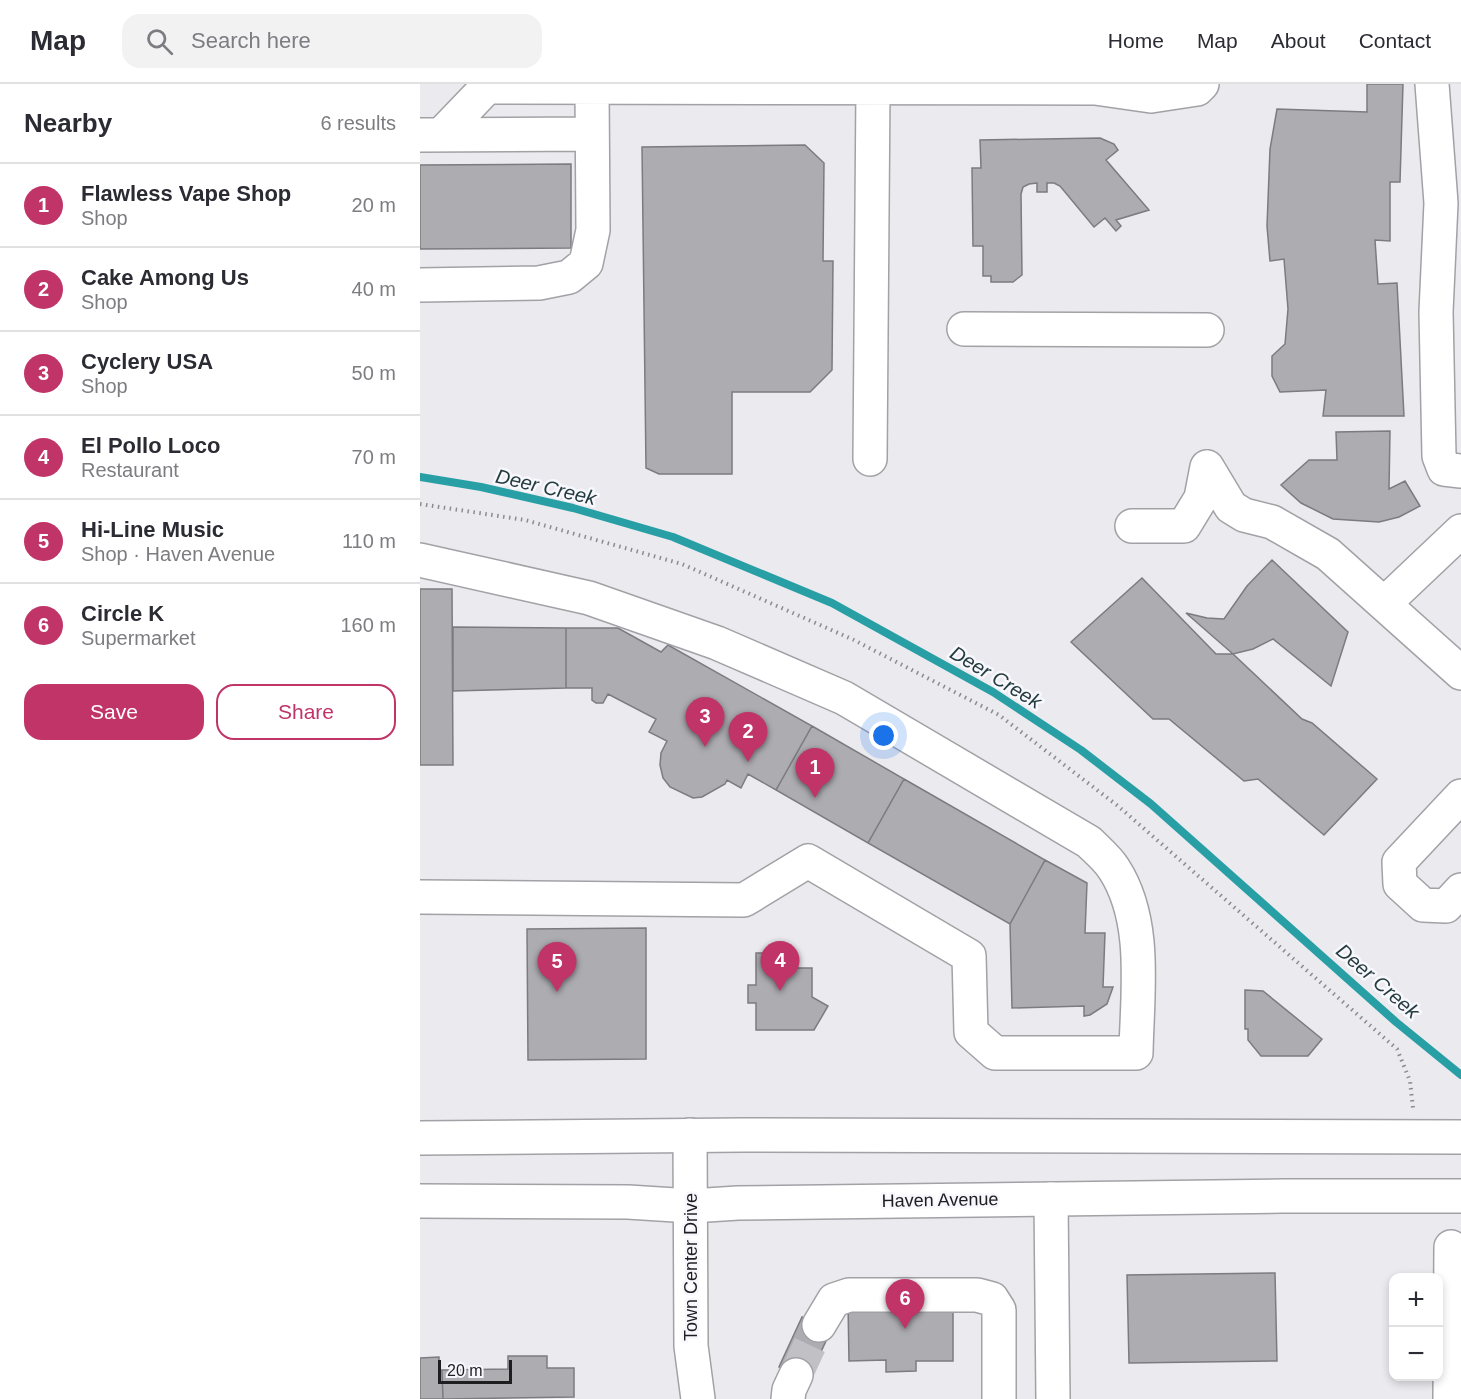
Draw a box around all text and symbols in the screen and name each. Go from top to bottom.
search box [122,14,542,68]
text: Map [30,25,86,56]
icon: search [143,25,176,58]
text: Search here [191,28,311,53]
text: Home [1108,29,1164,52]
text: Map [1197,29,1238,52]
text: About [1271,29,1326,52]
text: Contact [1359,29,1431,52]
text: Nearby [24,108,112,138]
text: 6 results [320,112,396,134]
text: Flawless Vape Shop [81,181,291,206]
text: 1 [38,194,49,216]
text: 20 m [352,194,396,216]
text: Shop [81,207,128,229]
text: Cake Among Us [81,265,249,290]
text: 2 [38,278,49,300]
text: 40 m [352,278,396,300]
text: Shop [81,291,128,313]
text: Cyclery USA [81,349,213,374]
text: 3 [38,362,49,384]
text: 50 m [352,362,396,384]
text: Shop [81,375,128,397]
text: El Pollo Loco [81,433,220,458]
text: 4 [38,446,49,468]
text: 70 m [352,446,396,468]
text: Restaurant [81,459,179,481]
water label: Deer Creek [494,465,599,509]
text: Hi-Line Music [81,517,224,542]
text: 5 [38,530,49,552]
text: 110 m [342,530,396,552]
text: Shop · Haven Avenue [81,543,275,565]
text: Circle K [81,601,164,626]
text: 6 [38,614,49,636]
text: 160 m [340,614,396,636]
text: Supermarket [81,627,196,649]
water label: Deer Creek [947,641,1046,713]
button: Save [24,684,204,740]
button: Share [216,684,396,740]
pin: 3 [686,698,724,747]
pin: 2 [728,712,768,762]
your location [869,721,898,750]
pin: 1 [796,748,834,798]
water label: Deer Creek [1332,939,1425,1023]
pin: 5 [538,942,576,992]
pin: 4 [760,942,800,991]
street label: Haven Avenue [881,1189,999,1211]
street label: Town Center Drive [681,1193,701,1341]
map controls [1389,1273,1443,1381]
button: + [1389,1273,1443,1327]
pin: 6 [886,1280,924,1329]
button: − [1389,1327,1443,1381]
scale bar [438,1357,512,1384]
text: 20 m [447,1362,483,1379]

